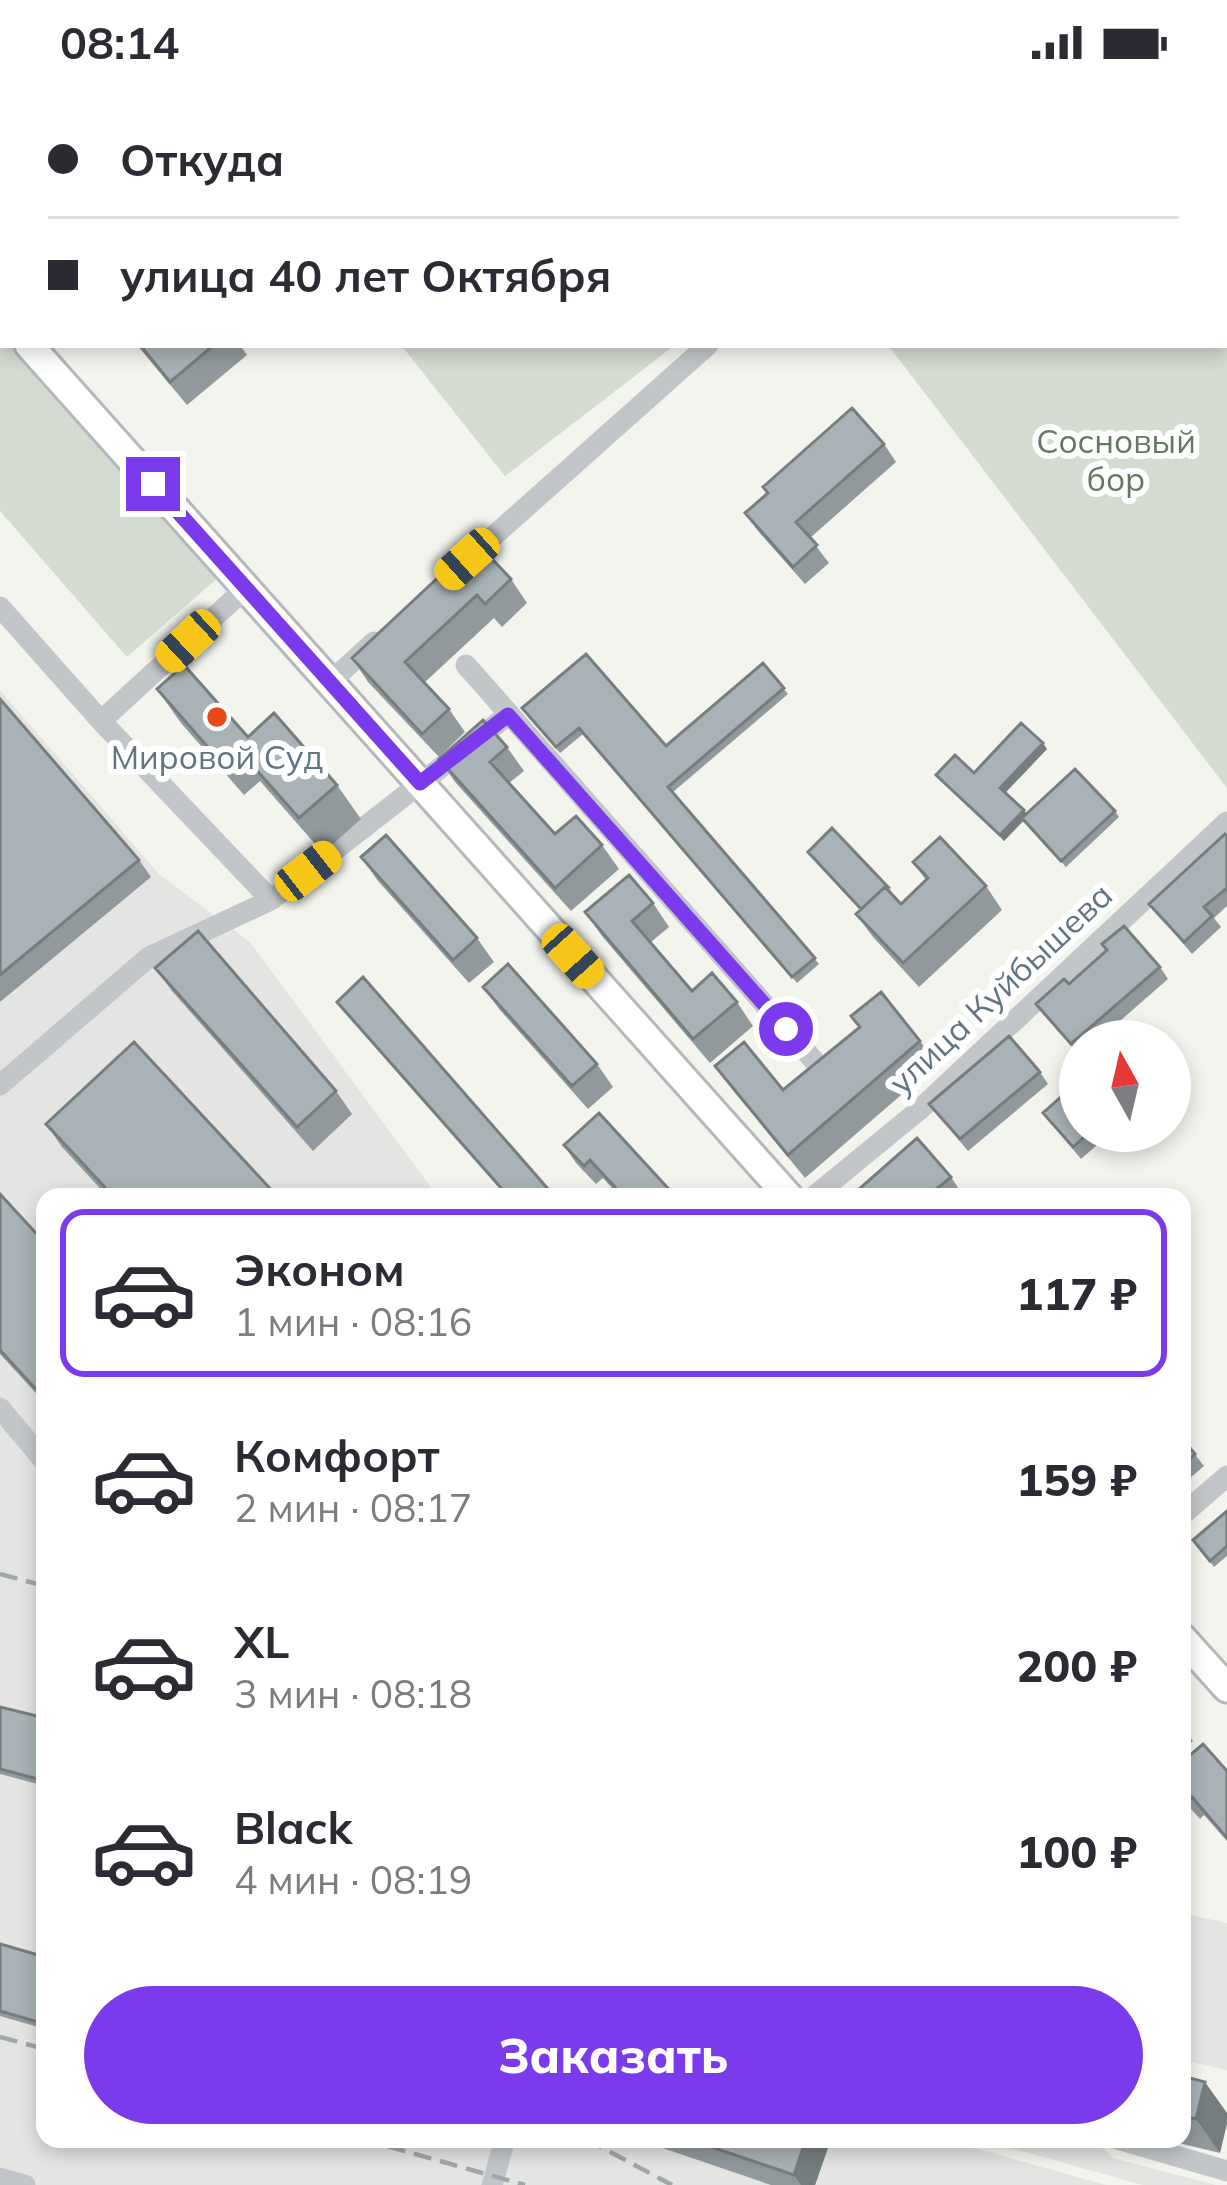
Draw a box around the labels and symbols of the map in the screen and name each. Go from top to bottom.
park label: Сосновый бор [1036,420,1196,499]
route end [126,457,180,511]
car [428,522,506,596]
car [149,603,227,679]
marker: Мировой Суд [204,704,230,730]
place label: Мировой Суд [111,736,323,777]
car [269,835,347,907]
street label: улица Куйбышева [880,874,1120,1102]
car [536,917,610,995]
route start [759,1002,813,1056]
north arrow [1059,1020,1191,1152]

